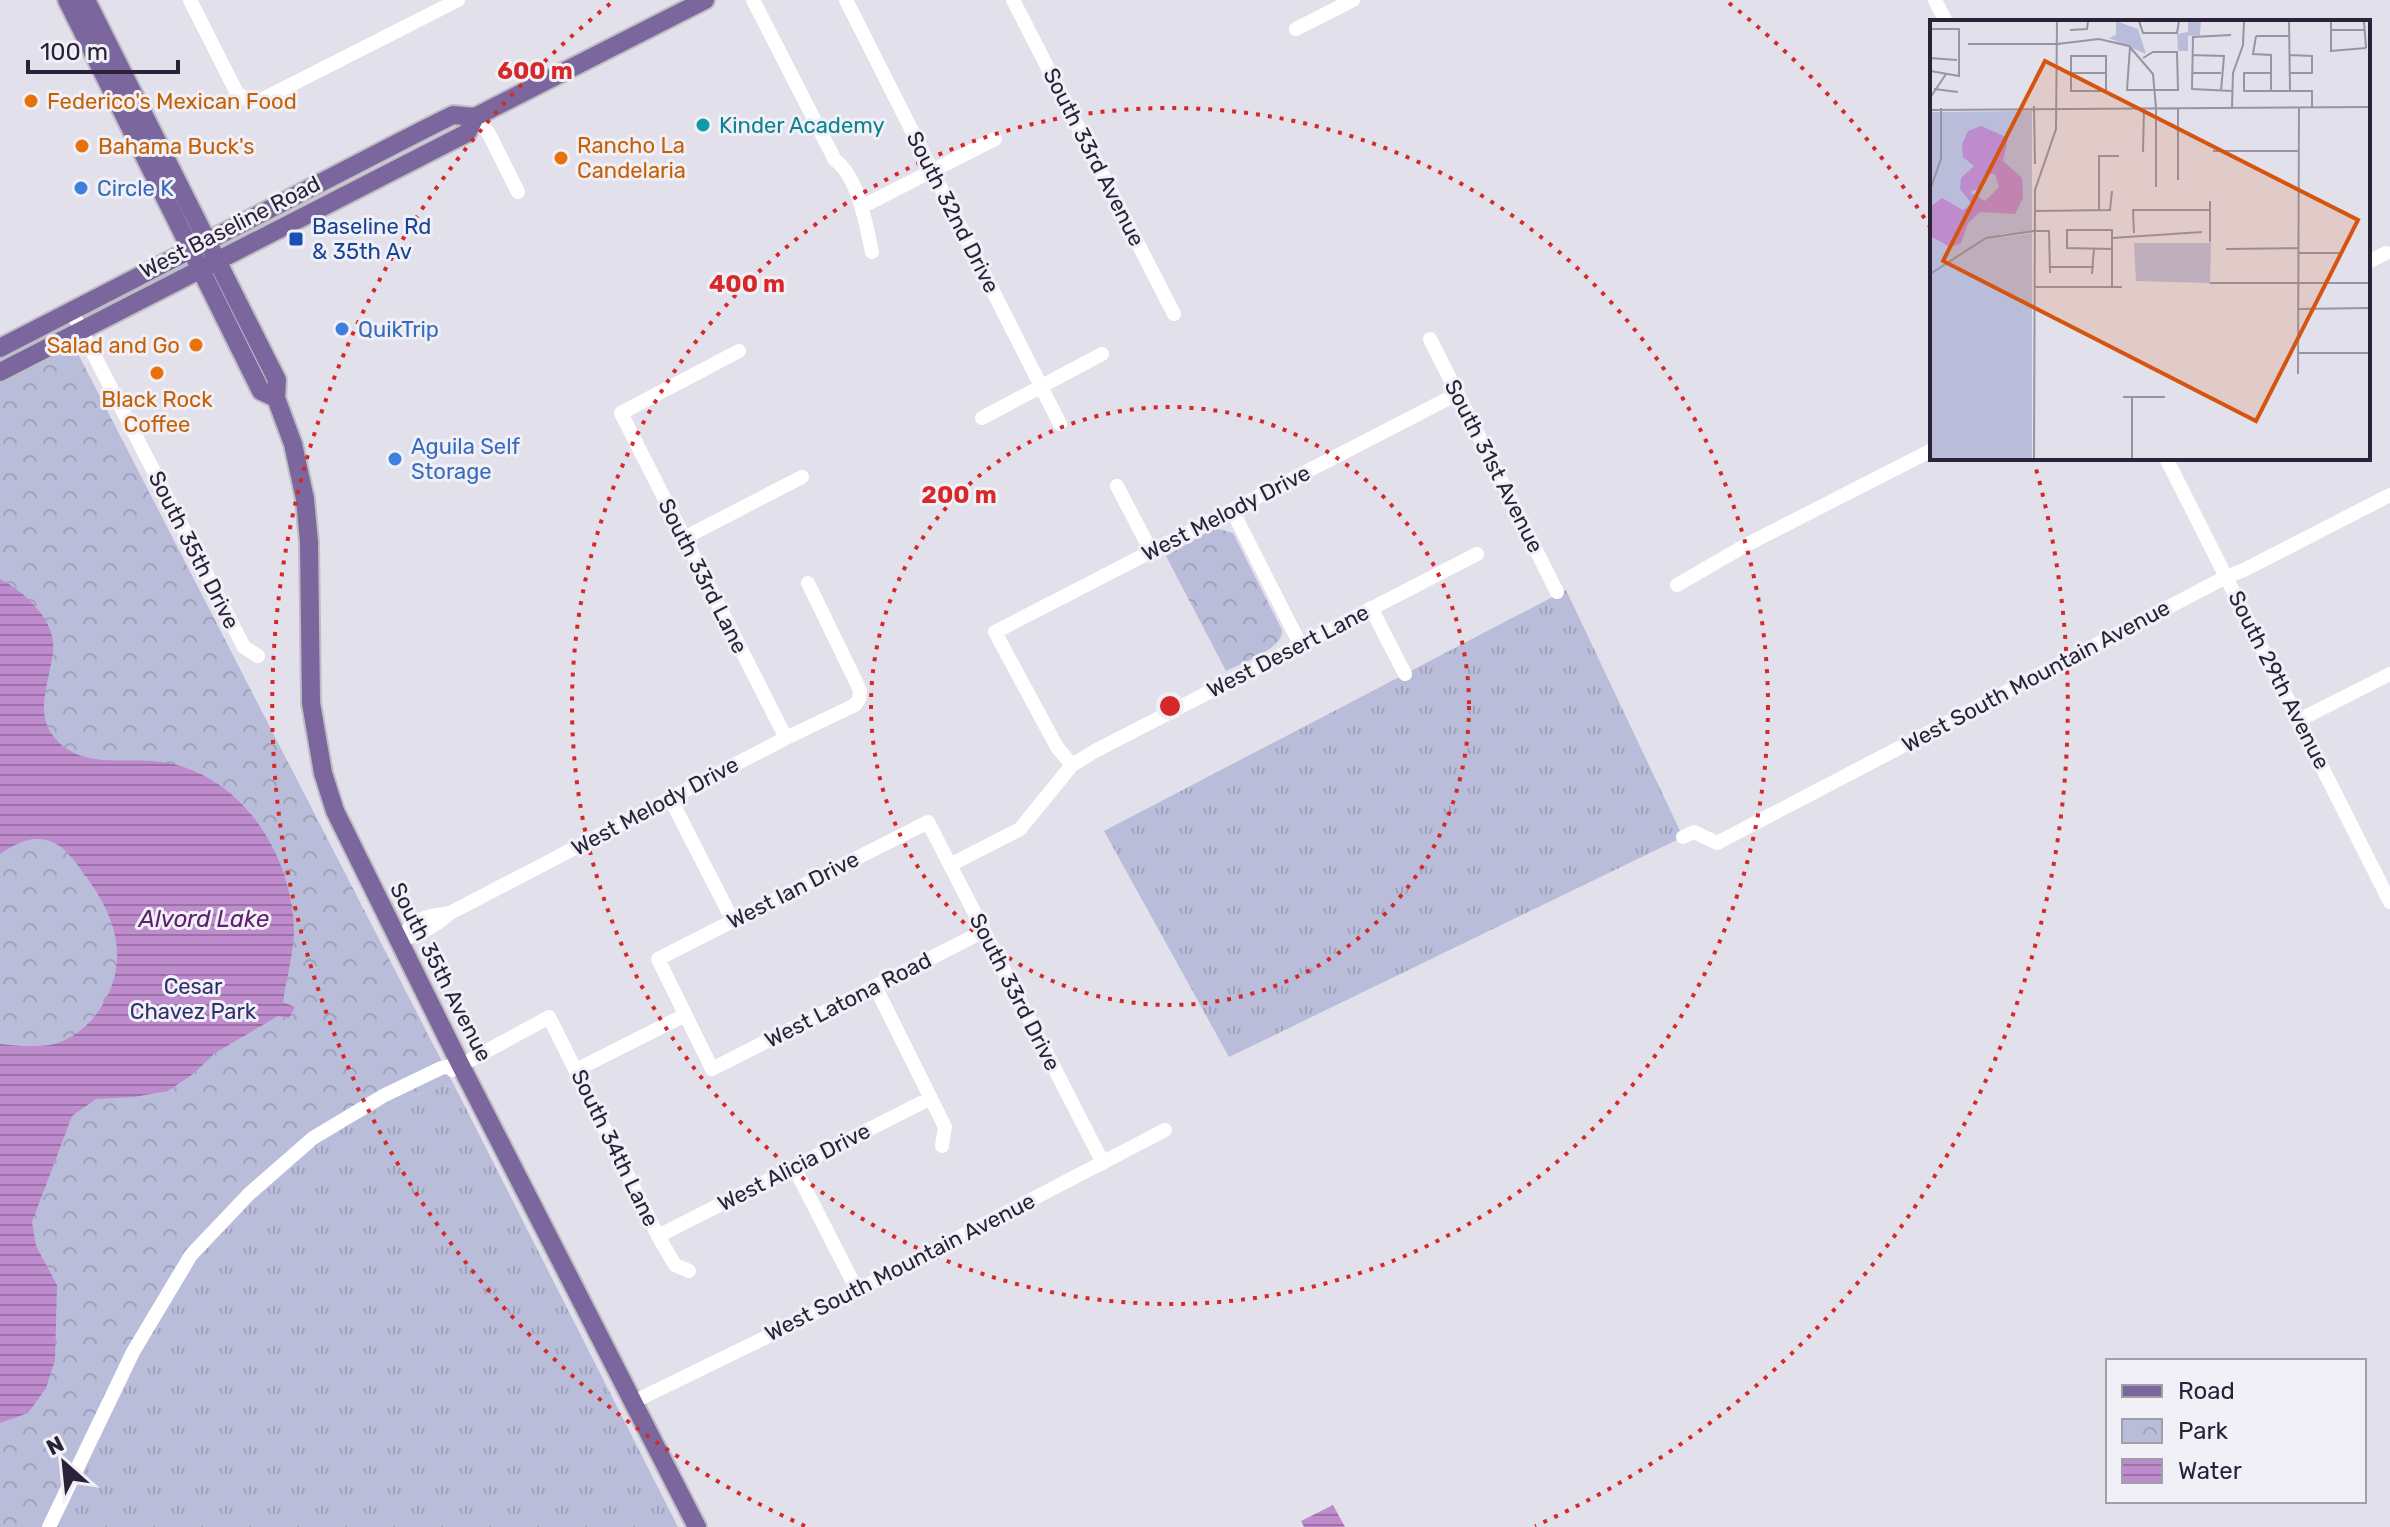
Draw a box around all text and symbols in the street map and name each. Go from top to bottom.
inset map [1930,20,2370,460]
scale bar [28,24,178,74]
text: 100 m [40,38,108,66]
text: 600 m [497,57,573,85]
street label: South 33rd Avenue [1037,63,1151,251]
place label: Federico's Mexican Food [47,88,297,115]
marker: Federico's Mexican Food [22,92,40,110]
place label: Kinder Academy [719,112,885,139]
marker: Kinder Academy [694,116,712,134]
street label: South 32nd Drive [901,127,1005,297]
place label: Rancho La Candelaria [577,132,686,184]
place label: Bahama Buck's [98,133,254,160]
marker: Bahama Buck's [73,137,91,155]
marker: Rancho La Candelaria [552,149,570,167]
street label: West Baseline Road [135,170,325,284]
place label: Circle K [97,175,174,202]
marker: Circle K [72,179,90,197]
place label: Baseline Rd & 35th Av [312,213,431,265]
marker: Baseline Rd & 35th Av [287,230,305,248]
text: 400 m [709,270,785,298]
place label: QuikTrip [358,316,439,343]
marker: QuikTrip [333,320,351,338]
place label: Salad and Go [47,332,180,359]
marker: Salad and Go [187,336,205,354]
marker: Black Rock Coffee [148,364,166,382]
street label: South 31st Avenue [1439,375,1549,557]
place label: Black Rock Coffee [101,386,213,438]
place label: Aguila Self Storage [411,433,521,485]
marker: Aguila Self Storage [386,450,404,468]
street label: West Melody Drive [1137,459,1315,567]
street label: South 35th Drive [143,467,245,633]
text: 200 m [921,481,997,509]
street label: South 33rd Lane [652,494,754,658]
street label: South 29th Avenue [2222,586,2336,774]
street label: West South Mountain Avenue [1897,594,2175,758]
street label: West Desert Lane [1202,599,1374,703]
centre of rings [1156,692,1184,720]
street label: West Melody Drive [567,751,743,861]
street label: West Ian Drive [722,845,864,935]
street label: South 35th Avenue [384,878,498,1066]
water label: Alvord Lake [137,905,269,933]
street label: South 33rd Drive [964,909,1066,1075]
street label: West Latona Road [760,946,936,1054]
park label: Cesar Chavez Park [130,973,257,1025]
street label: South 34th Lane [565,1065,665,1231]
street label: West Alicia Drive [713,1117,875,1217]
street label: West South Mountain Avenue [760,1187,1040,1347]
legend [2106,1359,2366,1503]
text: Road [2178,1377,2235,1405]
text: Park [2178,1417,2229,1445]
north arrow [24,1423,104,1503]
text: N [42,1430,68,1461]
text: Water [2178,1457,2242,1485]

